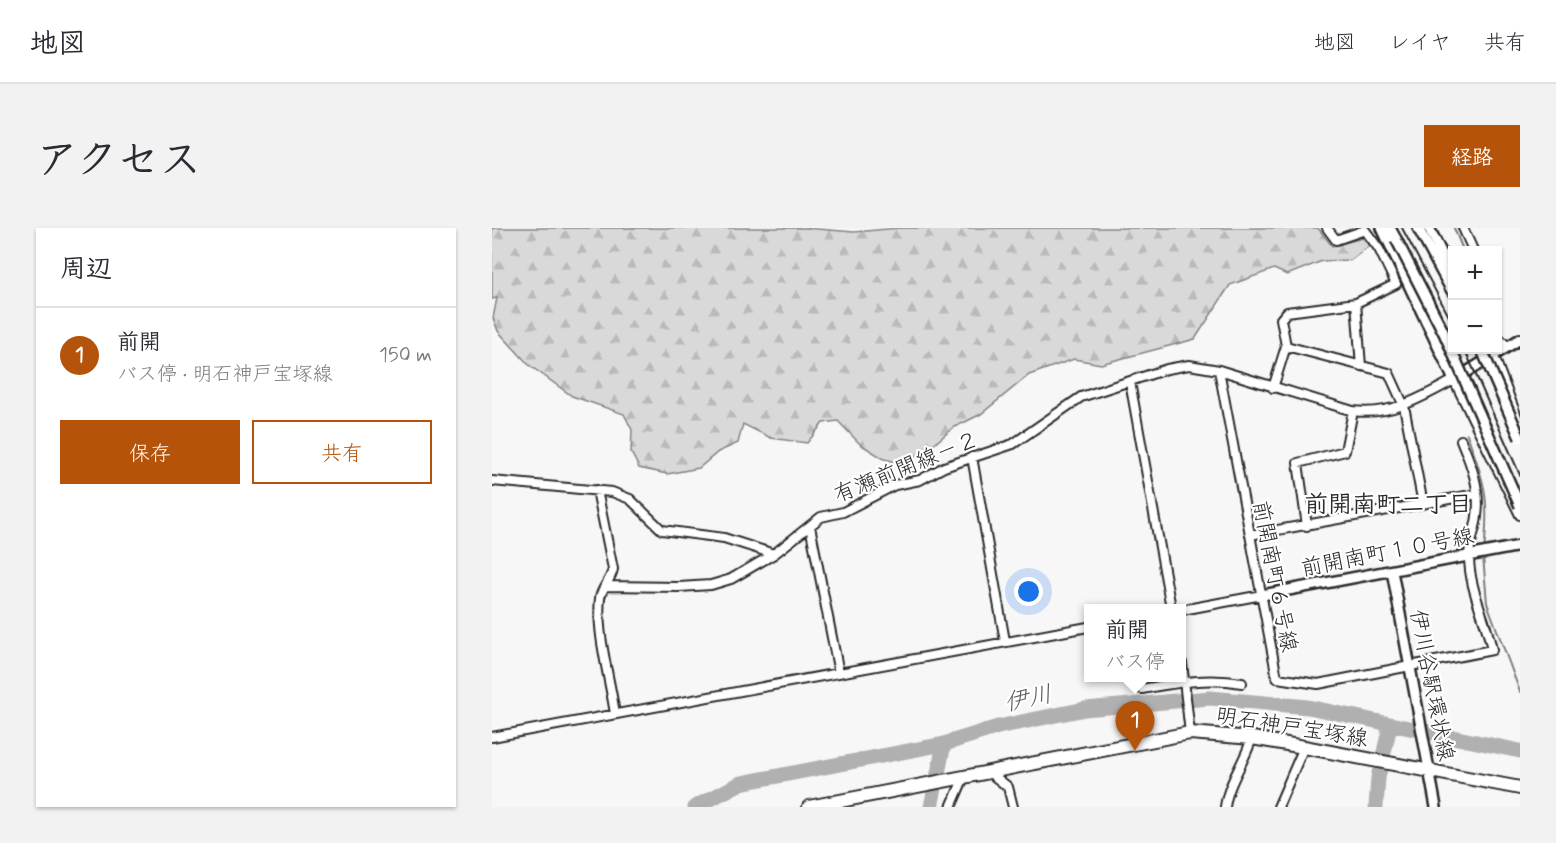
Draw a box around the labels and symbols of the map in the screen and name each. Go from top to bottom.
street label: 有瀬前開線－２ [830,426,983,510]
district label: 前開南町二丁目 [1304,490,1472,521]
street label: 前開南町６号線 [1246,498,1302,655]
street label: 前開南町１０号線 [1298,522,1476,583]
your location [1014,577,1043,606]
street label: 伊川谷駅環状線 [1403,607,1459,764]
water label: 伊川 [1002,679,1055,720]
pin: 1 [1116,702,1154,751]
street label: 明石神戸宝塚線 [1213,702,1370,754]

